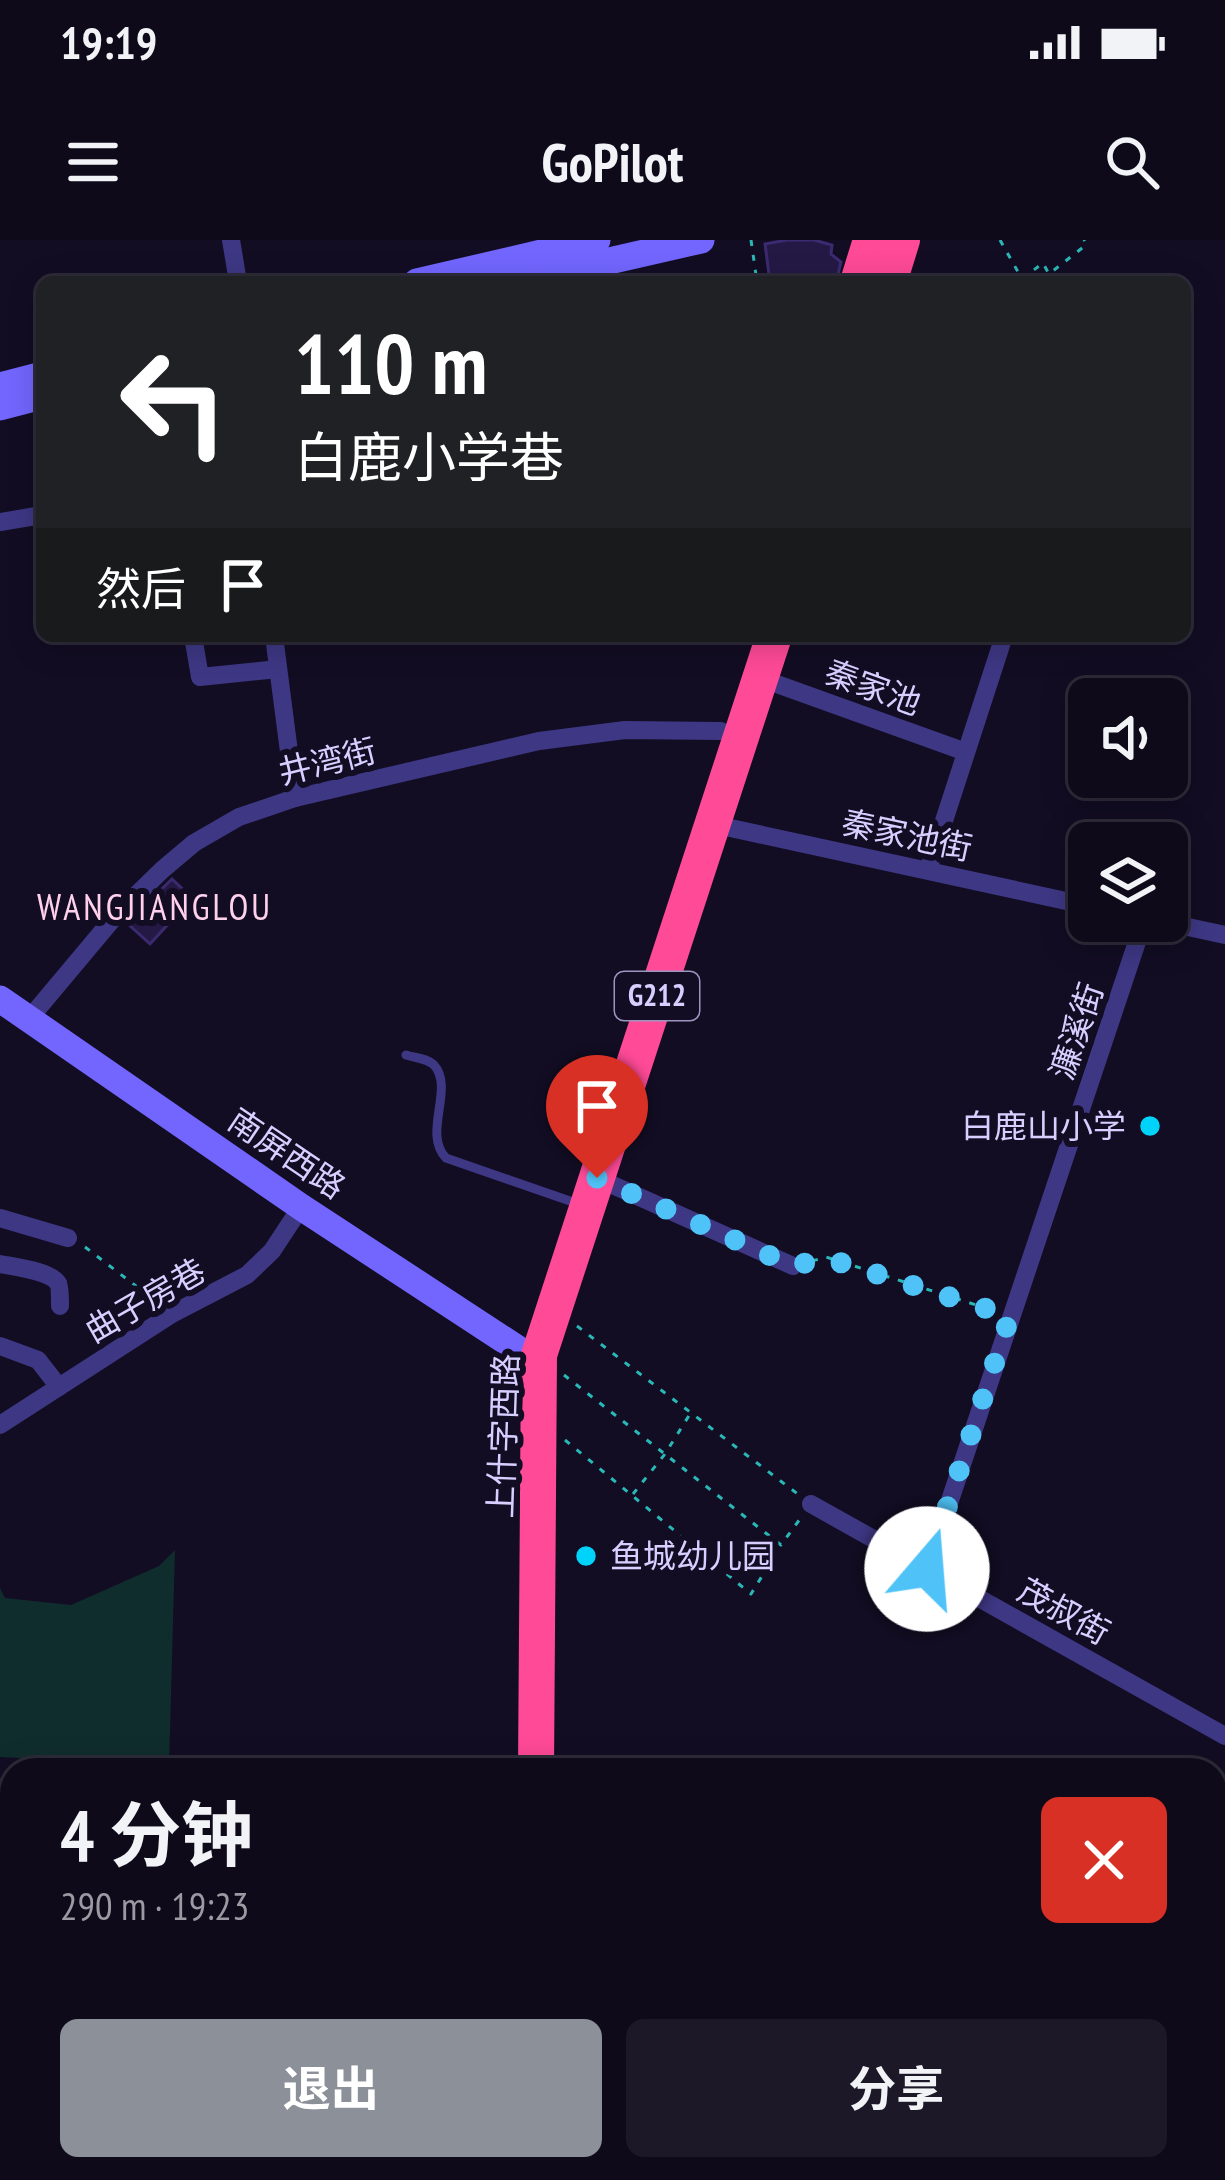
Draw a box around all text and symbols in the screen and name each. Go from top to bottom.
text: 19:19 [60,13,157,71]
text: GoPilot [542,127,683,197]
icon: menu [60,129,126,195]
icon: search [1099,129,1165,195]
text: 110 m [294,308,487,417]
icon: left [96,324,252,480]
text: 白鹿小学巷 [294,422,564,492]
icon: arrive [210,552,276,618]
text: 然后 [96,559,186,617]
street label: 秦家池 [819,649,927,724]
map controls [1068,678,1188,942]
button: sound [1068,678,1188,798]
street label: 井湾街 [274,728,380,793]
street label: 秦家池街 [838,800,976,869]
button: layers [1068,822,1188,942]
district label: WANGJIANGLOU [37,883,273,930]
road number: G212 [615,972,699,1020]
street label: 濂溪街 [1039,977,1112,1085]
pin [546,1055,648,1178]
icon: arrive [564,1073,630,1139]
street label: 南屏西路 [221,1098,354,1207]
place label: 白鹿山小学 [961,1104,1126,1147]
marker: 白鹿山小学 [1137,1113,1163,1139]
street label: 曲子房巷 [77,1248,213,1351]
street label: 上什字西路 [478,1353,527,1519]
position arrow [864,1506,990,1632]
place label: 鱼城幼儿园 [610,1534,775,1577]
marker: 鱼城幼儿园 [573,1543,599,1569]
street label: 茂叔街 [1011,1568,1118,1653]
text: 4 分钟 [60,1788,253,1881]
button: close [1041,1797,1167,1923]
text: 290 m · 19:23 [60,1880,249,1931]
button: 退出 [60,2019,602,2157]
button: 分享 [626,2019,1167,2157]

